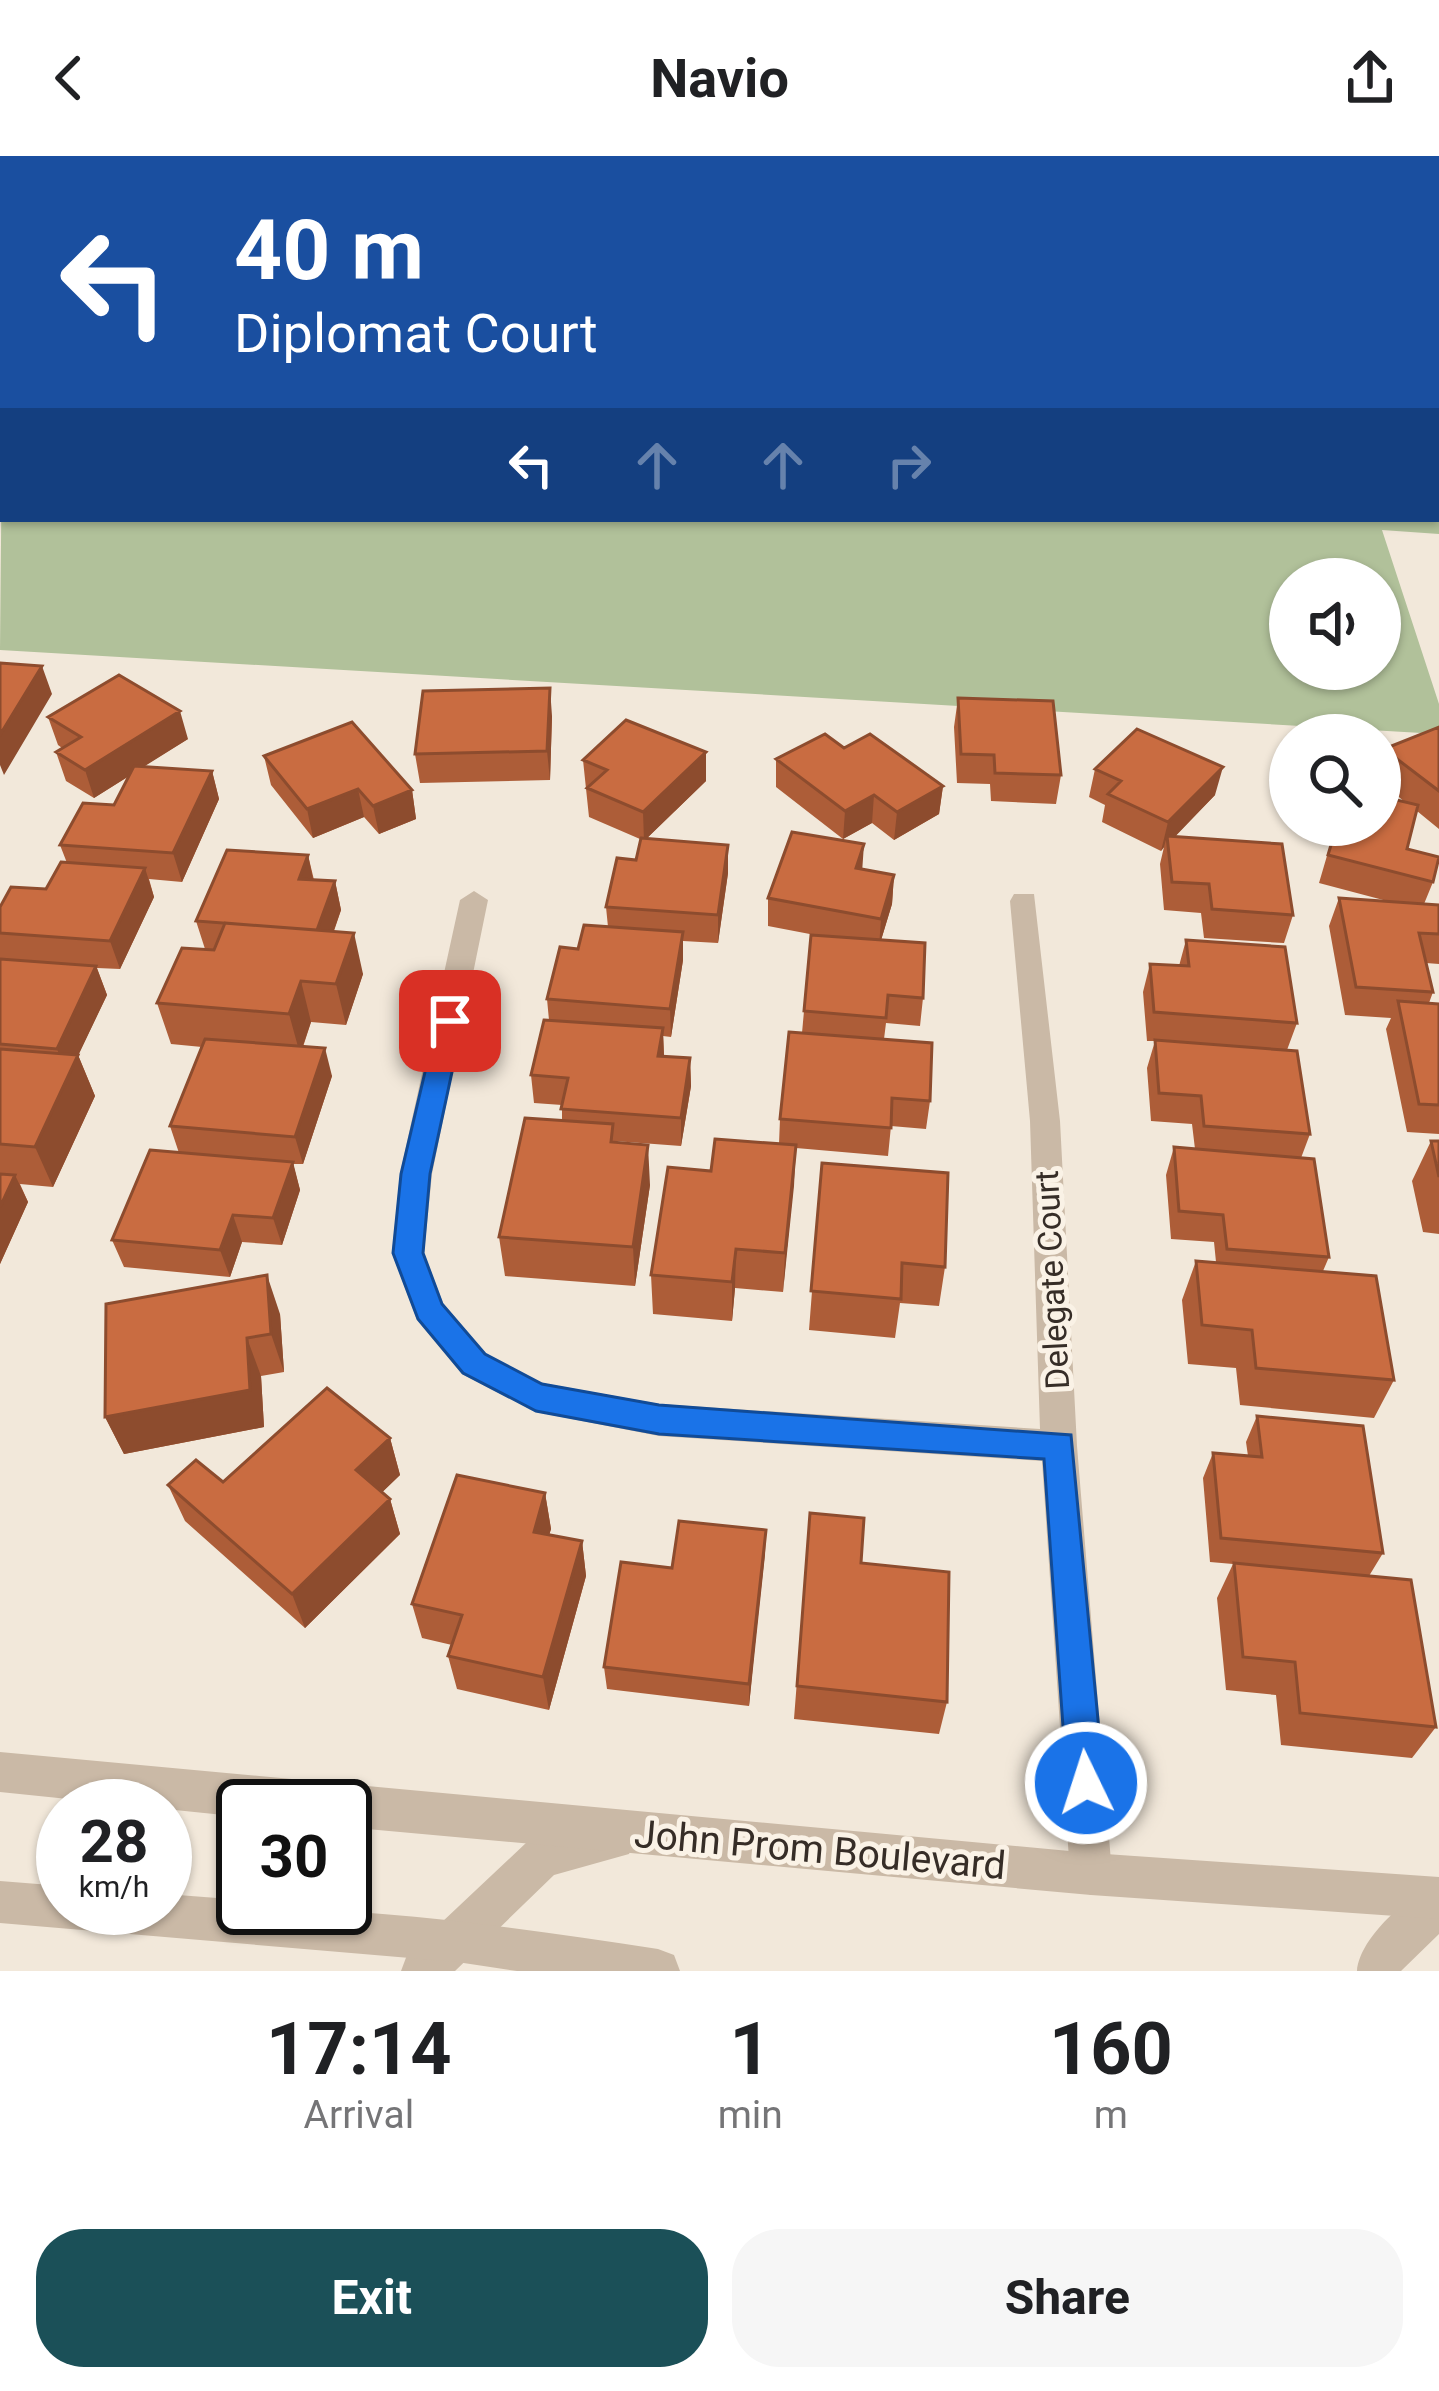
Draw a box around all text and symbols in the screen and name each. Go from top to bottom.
icon: back [36,45,102,111]
icon: share [1337,45,1403,111]
text: Navio [650,47,789,110]
text: 40 m [234,201,424,300]
icon: left [36,204,192,360]
text: Diplomat Court [234,302,598,365]
icon: left [498,432,564,498]
icon: ahead [624,432,690,498]
icon: ahead [750,432,816,498]
icon: right [876,432,942,498]
map controls [1269,558,1401,846]
button: sound [1269,558,1401,690]
button: search [1269,714,1401,846]
pin [399,970,501,1072]
icon: arrive [417,988,483,1054]
street label: Delegate Court [1027,1170,1077,1390]
position arrow [1023,1720,1149,1846]
speed limit sign: 30 [216,1779,372,1935]
text: 28 [80,1806,148,1877]
street label: John Prom Boulevard [632,1811,1008,1889]
text: km/h [79,1869,149,1904]
text: 17:14 [266,2007,452,2092]
text: 1 [730,2007,771,2092]
text: 160 [1049,2007,1173,2092]
text: Arrival [303,2092,414,2138]
text: min [718,2092,783,2138]
text: m [1094,2092,1128,2138]
button: Exit [36,2229,708,2367]
button: Share [732,2229,1403,2367]

